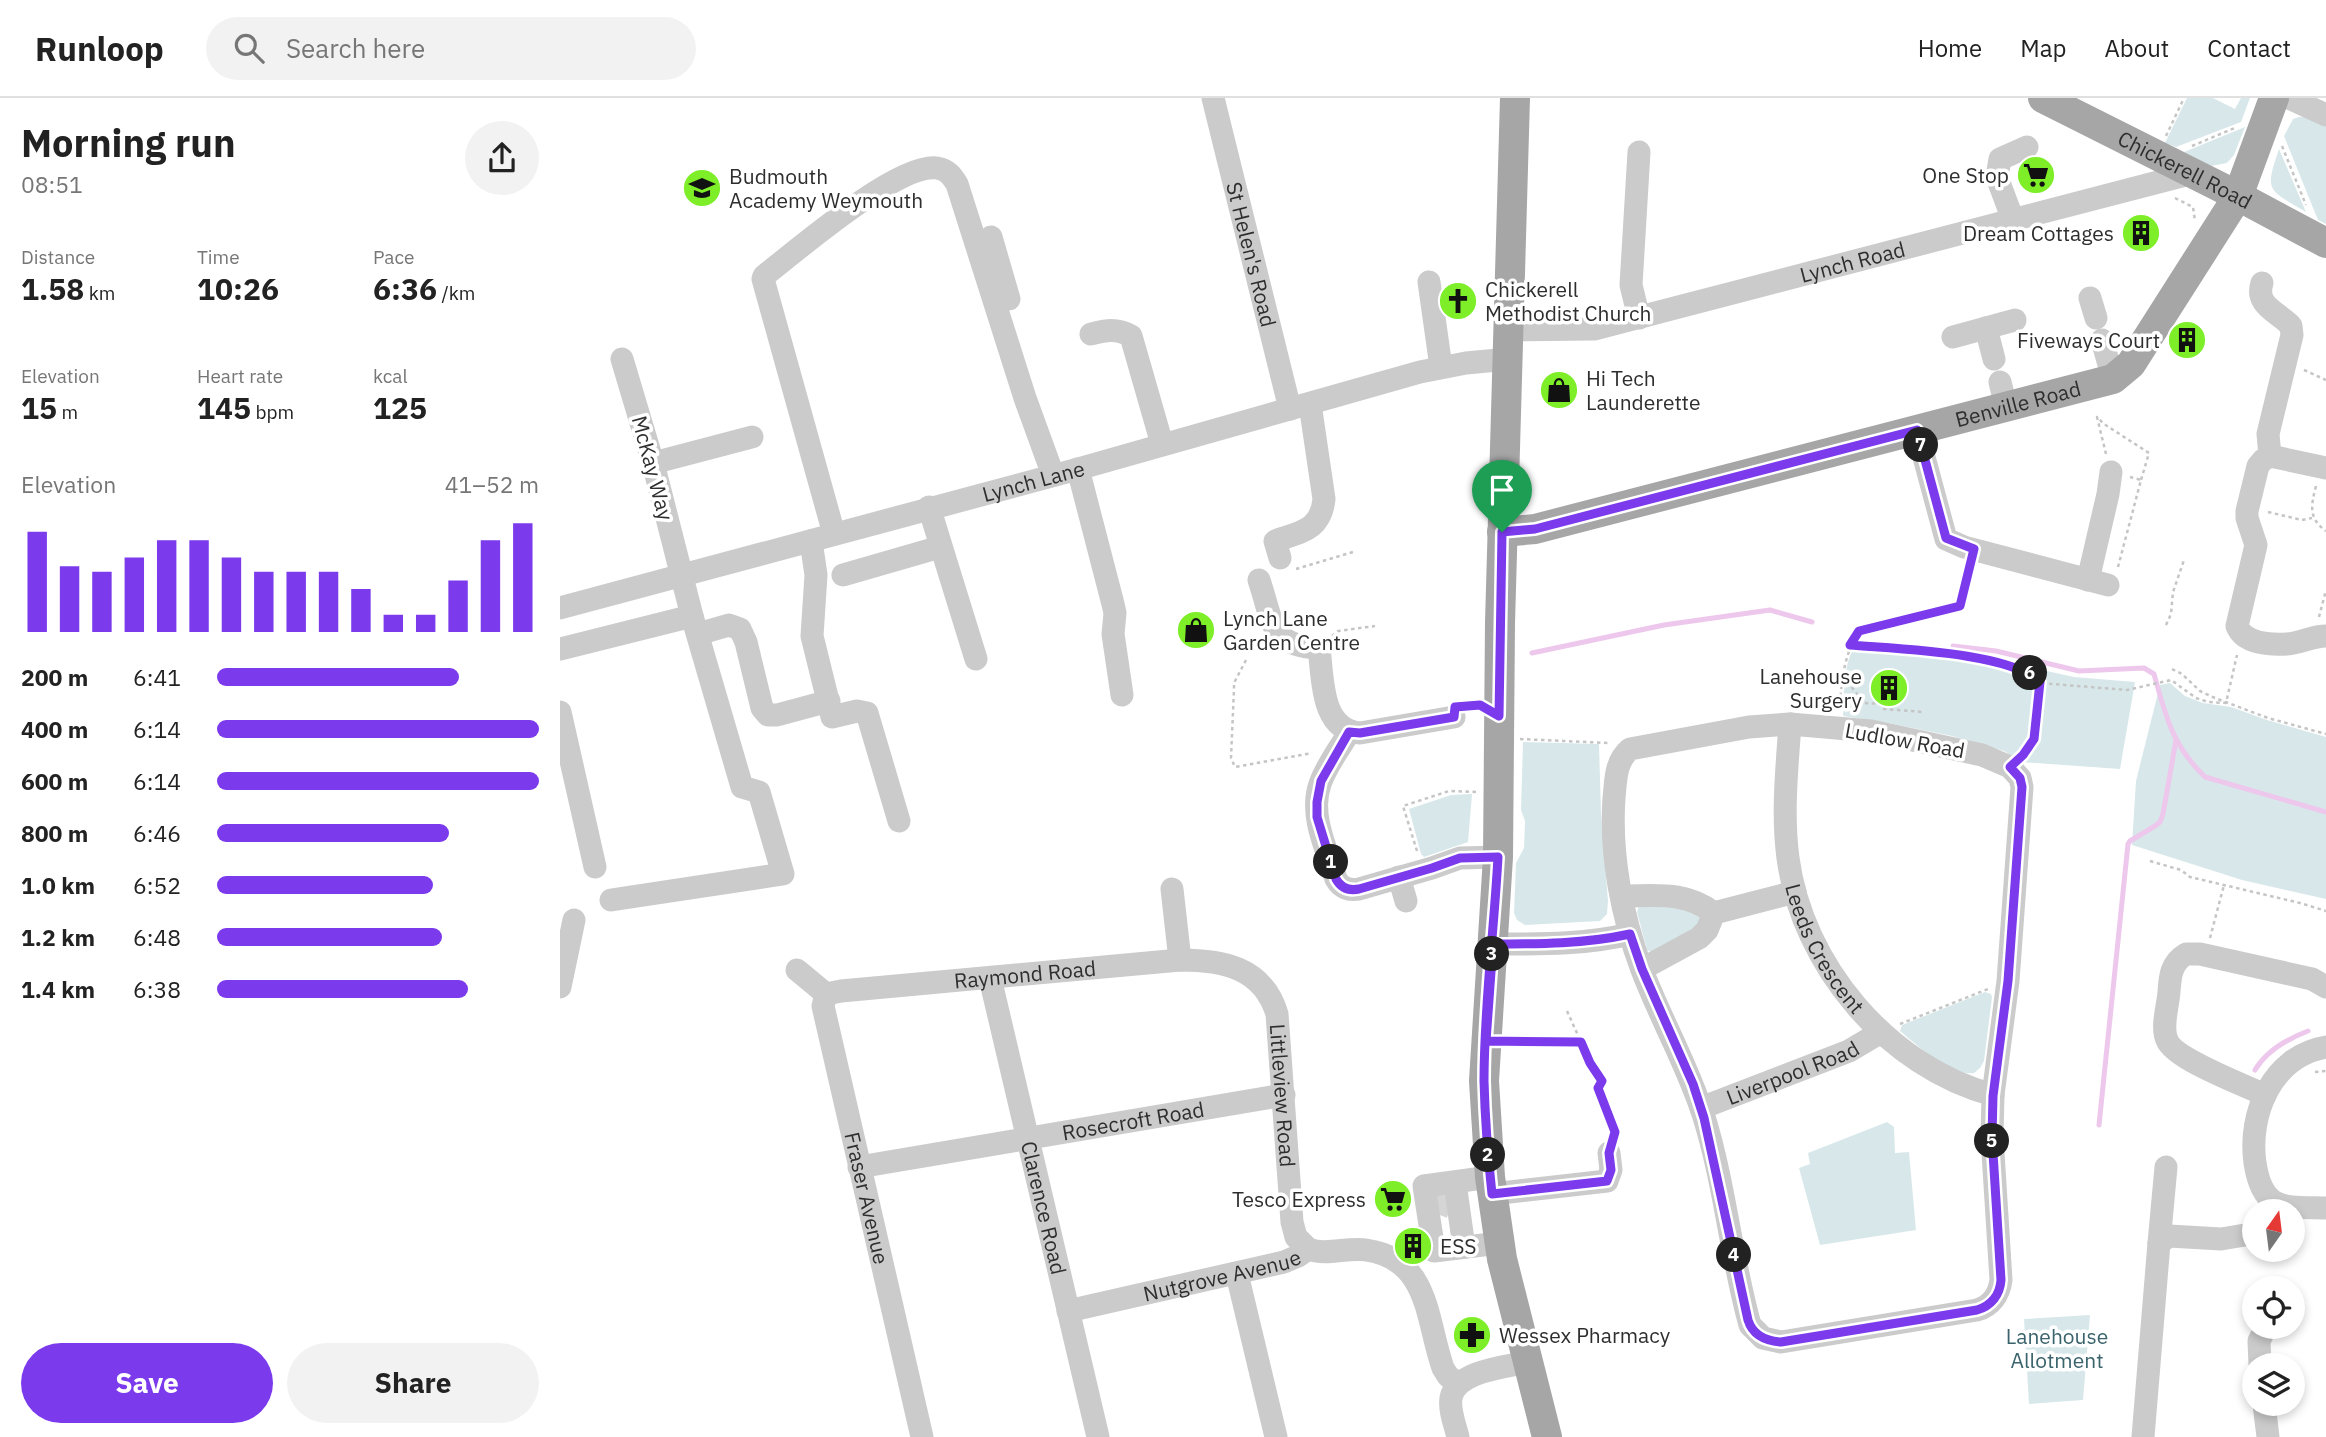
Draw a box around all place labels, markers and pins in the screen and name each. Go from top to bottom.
supermarket icon: One Stop [2015,154,2057,196]
place label: One Stop [1922,161,2009,189]
place label: Budmouth Academy Weymouth [729,162,923,214]
school or university icon: Budmouth Academy Weymouth [681,167,723,209]
building icon: Dream Cottages [2120,212,2162,254]
place label: Dream Cottages [1963,219,2114,247]
place label: Chickerell Methodist Church [1485,275,1651,327]
church icon: Chickerell Methodist Church [1437,280,1479,322]
building icon: Fiveways Court [2166,319,2208,361]
place label: Fiveways Court [2017,326,2160,354]
place label: Hi Tech Launderette [1586,364,1700,416]
shop icon: Hi Tech Launderette [1538,369,1580,411]
pin: 7 [1904,428,1938,462]
pin [1472,460,1532,532]
place label: Lynch Lane Garden Centre [1223,604,1360,656]
shop icon: Lynch Lane Garden Centre [1175,609,1217,651]
pin: 6 [2012,656,2048,690]
place label: Lanehouse Surgery [1759,662,1863,714]
building icon: Lanehouse Surgery [1868,667,1910,709]
pin: 1 [1314,844,1348,880]
pin: 3 [1474,936,1510,972]
pin: 5 [1974,1124,2010,1158]
pin: 2 [1471,1138,1506,1172]
supermarket icon: Tesco Express [1372,1178,1414,1220]
place label: Tesco Express [1232,1185,1366,1213]
building icon: ESS [1392,1225,1434,1267]
place label: ESS [1440,1232,1476,1260]
pin: 4 [1716,1238,1752,1272]
pharmacy icon: Wessex Pharmacy [1451,1314,1493,1356]
place label: Wessex Pharmacy [1499,1321,1671,1349]

